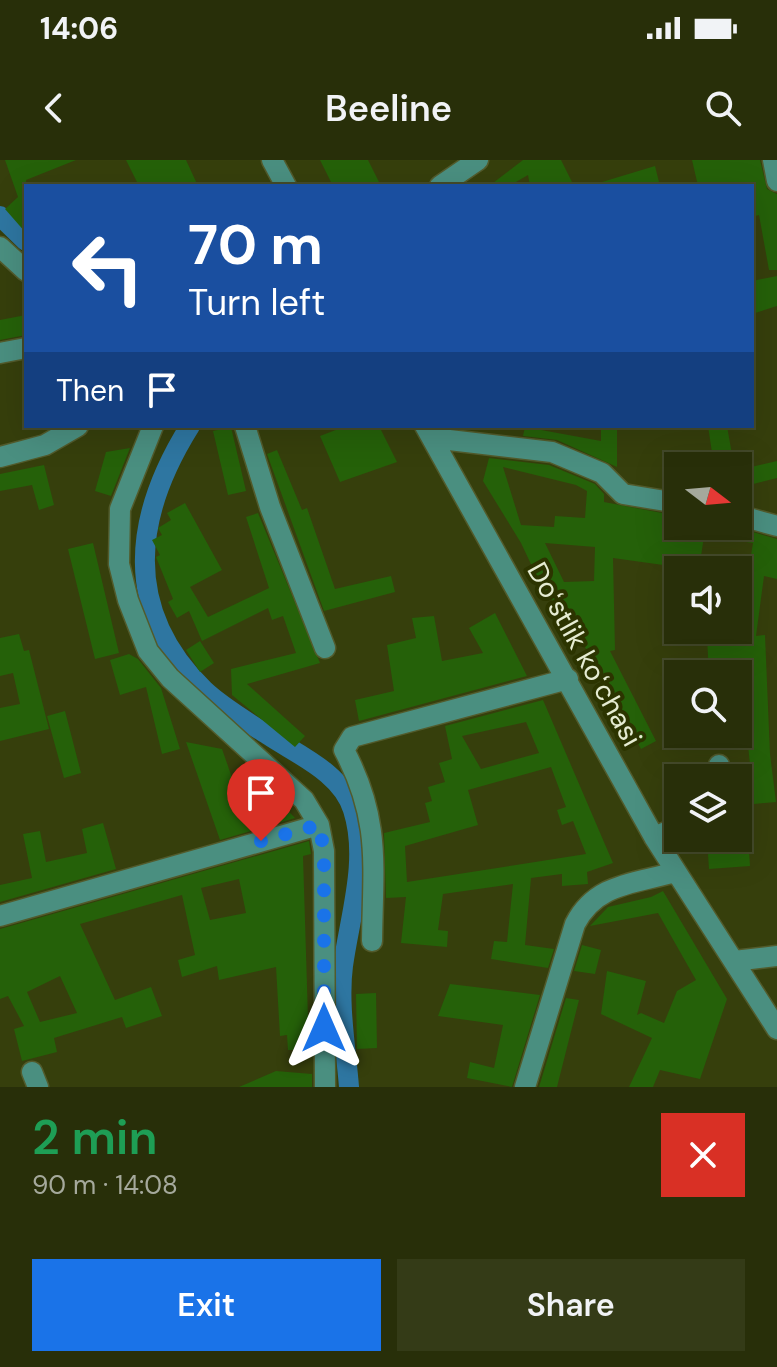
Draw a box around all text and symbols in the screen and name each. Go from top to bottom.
text: 14:06 [40,9,118,48]
text: Beeline [325,85,452,132]
icon: back [32,86,76,130]
icon: search [701,86,745,130]
text: 70 m [188,208,323,281]
icon: left [56,216,160,320]
text: Turn left [188,279,325,326]
icon: arrive [140,368,184,412]
text: Then [56,371,124,410]
north arrow [664,452,752,540]
map controls [664,452,752,852]
street label: Doʻstlik koʻchasi [519,556,650,753]
button: sound [664,556,752,644]
button: search [664,660,752,748]
pin [227,759,295,841]
button: layers [664,764,752,852]
icon: arrive [239,771,283,815]
position arrow [282,986,366,1070]
text: 2 min [32,1106,158,1169]
button: close [661,1113,745,1197]
text: 90 m · 14:08 [32,1168,178,1202]
button: Exit [32,1259,381,1351]
button: Share [397,1259,745,1351]

